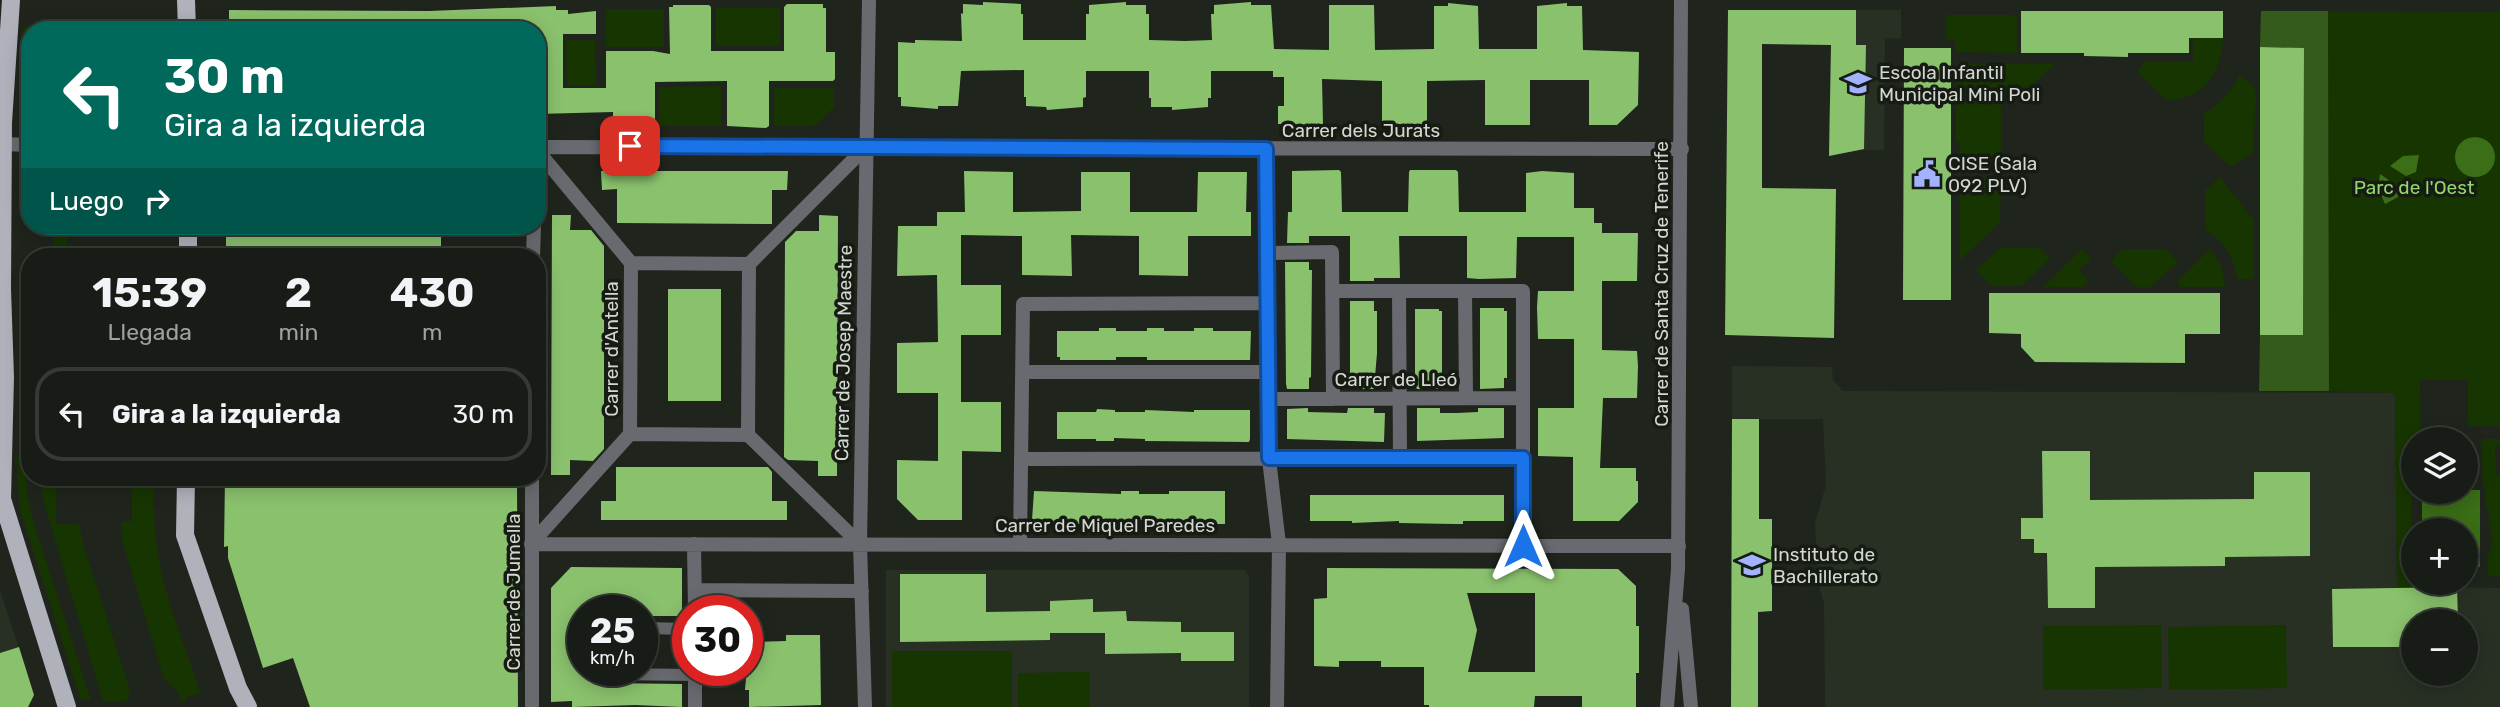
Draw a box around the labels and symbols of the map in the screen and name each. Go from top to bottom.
place label: Escola Infantil Municipal Mini Poli [1879,61,2040,106]
school or university icon: Escola Infantil Municipal Mini Poli [1843,68,1873,98]
pin [600,116,660,176]
street label: Carrer dels Jurats [1282,119,1440,142]
street label: Carrer de Santa Cruz de Tenerife [1650,141,1673,427]
place label: CISE (Sala 092 PLV) [1948,152,2037,197]
public building icon: CISE (Sala 092 PLV) [1912,159,1942,189]
park label: Parc de l'Oest [2354,176,2475,199]
street label: Carrer de Josep Maestre [830,245,857,461]
street label: Carrer d'Antella [600,281,623,417]
street label: Carrer de Lleó [1335,368,1457,391]
position arrow [1486,509,1560,583]
street label: Carrer de Jumella [502,514,525,670]
street label: Carrer de Miquel Paredes [995,514,1215,537]
place label: Instituto de Bachillerato [1773,543,1879,588]
school or university icon: Instituto de Bachillerato [1737,550,1767,580]
speed limit sign: 30 [672,595,763,686]

